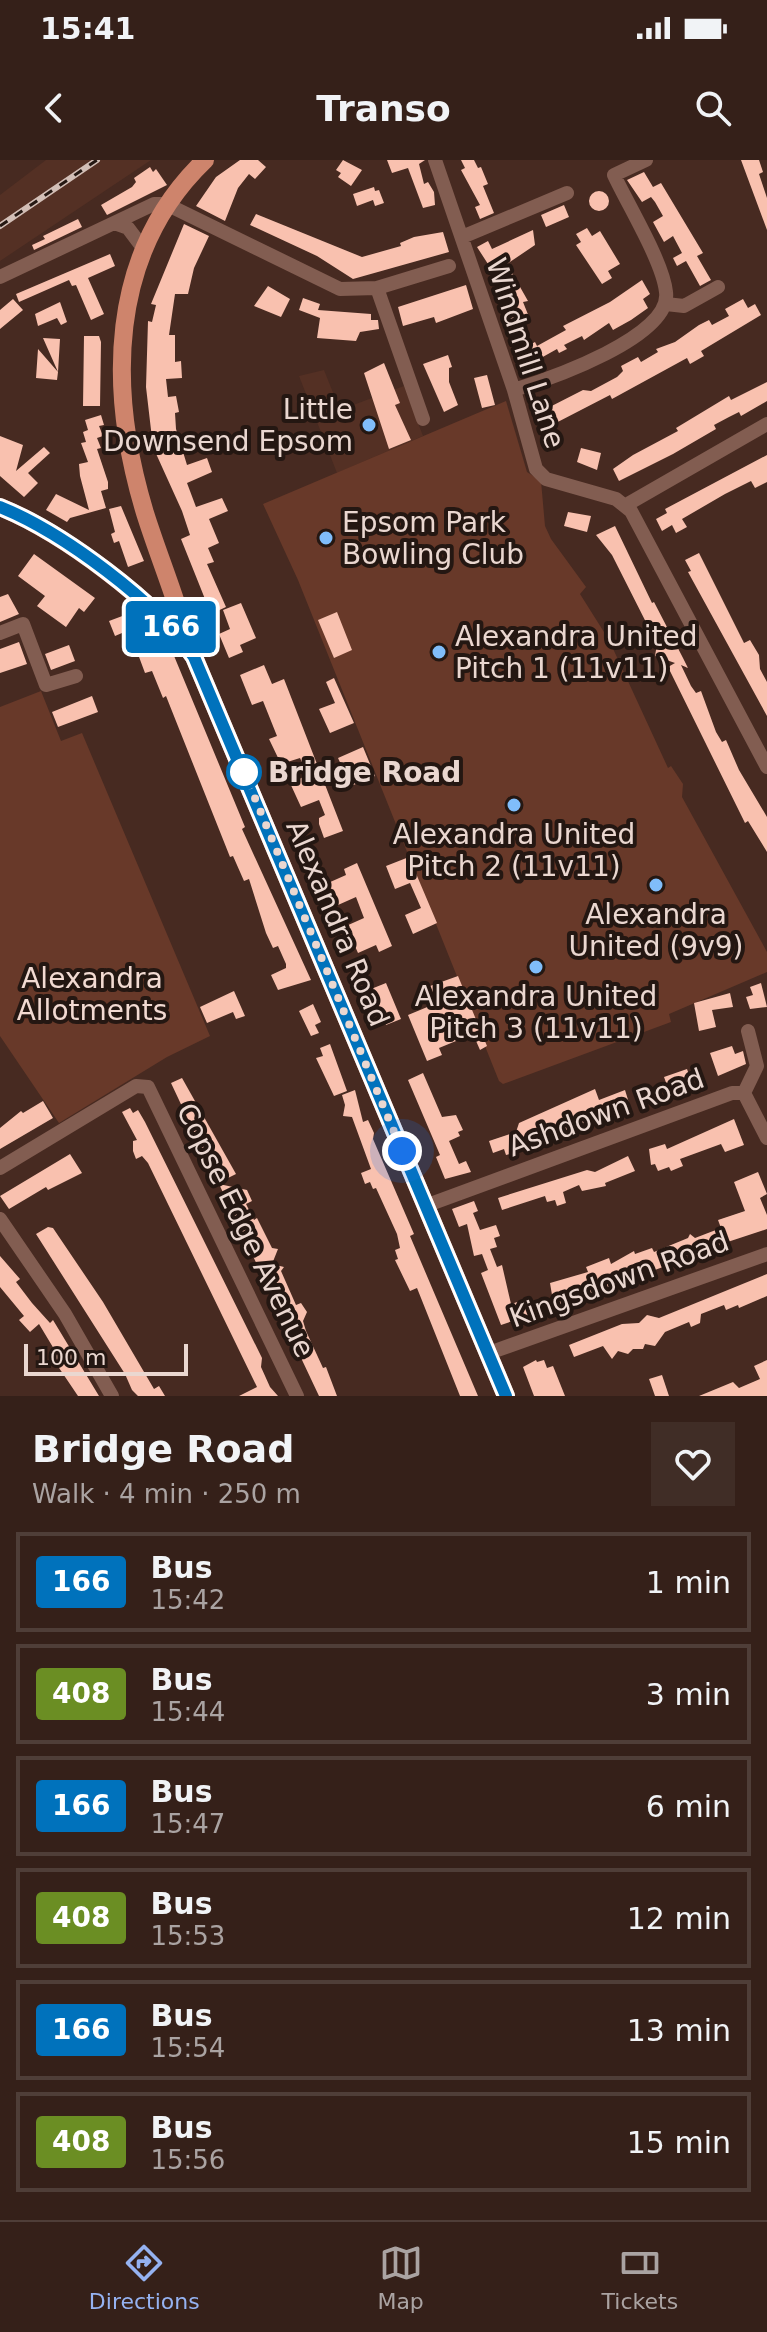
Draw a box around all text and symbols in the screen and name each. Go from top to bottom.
text: 15:41 [40,11,136,46]
icon: back [32,86,76,130]
icon: search [691,86,735,130]
text: Transo [316,88,451,129]
street label: Windmill Lane [479,254,572,452]
place label: Little Downsend Epsom [103,393,353,458]
marker: Little Downsend Epsom [360,416,378,434]
place label: Epsom Park Bowling Club [342,506,524,571]
marker: Epsom Park Bowling Club [317,529,335,547]
line badge: 166 [125,601,217,653]
text: 166 [142,610,200,643]
place label: Alexandra United Pitch 1 (11v11) [455,620,697,685]
marker: Alexandra United Pitch 1 (11v11) [430,643,448,661]
marker: Bridge Road [227,755,261,789]
place label: Bridge Road [268,756,461,789]
marker: Alexandra United Pitch 2 (11v11) [505,796,523,814]
street label: Alexandra Road [279,815,396,1031]
place label: Alexandra United Pitch 2 (11v11) [393,818,635,883]
marker: Alexandra United (9v9) [647,876,665,894]
place label: Alexandra United (9v9) [569,898,743,963]
marker: Alexandra United Pitch 3 (11v11) [527,958,545,976]
park label: Alexandra Allotments [17,962,167,1027]
place label: Alexandra United Pitch 3 (11v11) [415,980,657,1045]
street label: Ashdown Road [504,1062,709,1163]
street label: Copse Edge Avenue [170,1098,321,1363]
your location [382,1131,422,1171]
street label: Kingsdown Road [505,1224,733,1334]
scale bar [24,1340,188,1376]
text: 100 m [36,1345,106,1370]
button: heart [651,1422,735,1506]
text: Bridge Road [32,1427,294,1471]
text: Walk · 4 min · 250 m [32,1479,301,1509]
text: Bus [150,1550,213,1585]
text: 166 [52,1565,110,1598]
text: 1 min [646,1565,731,1600]
text: 15:42 [150,1585,225,1615]
text: Bus [150,1662,213,1697]
text: 408 [52,1677,110,1710]
text: 3 min [646,1677,731,1712]
text: 15:44 [150,1697,225,1727]
text: Bus [150,1774,213,1809]
text: 166 [52,1789,110,1822]
text: 6 min [646,1789,731,1824]
text: 15:47 [150,1809,225,1839]
text: Bus [150,1886,213,1921]
text: 408 [52,1901,110,1934]
text: 12 min [627,1901,731,1936]
text: 15:53 [150,1921,225,1951]
text: Bus [150,1998,213,2033]
text: 166 [52,2013,110,2046]
text: 13 min [627,2013,731,2048]
text: 15:54 [150,2033,225,2063]
text: Bus [150,2110,213,2145]
text: 408 [52,2125,110,2158]
text: 15 min [627,2125,731,2160]
text: 15:56 [150,2145,225,2175]
tab: Directions [89,2241,200,2314]
tab: Map [377,2241,424,2314]
tab: Tickets [602,2241,678,2314]

